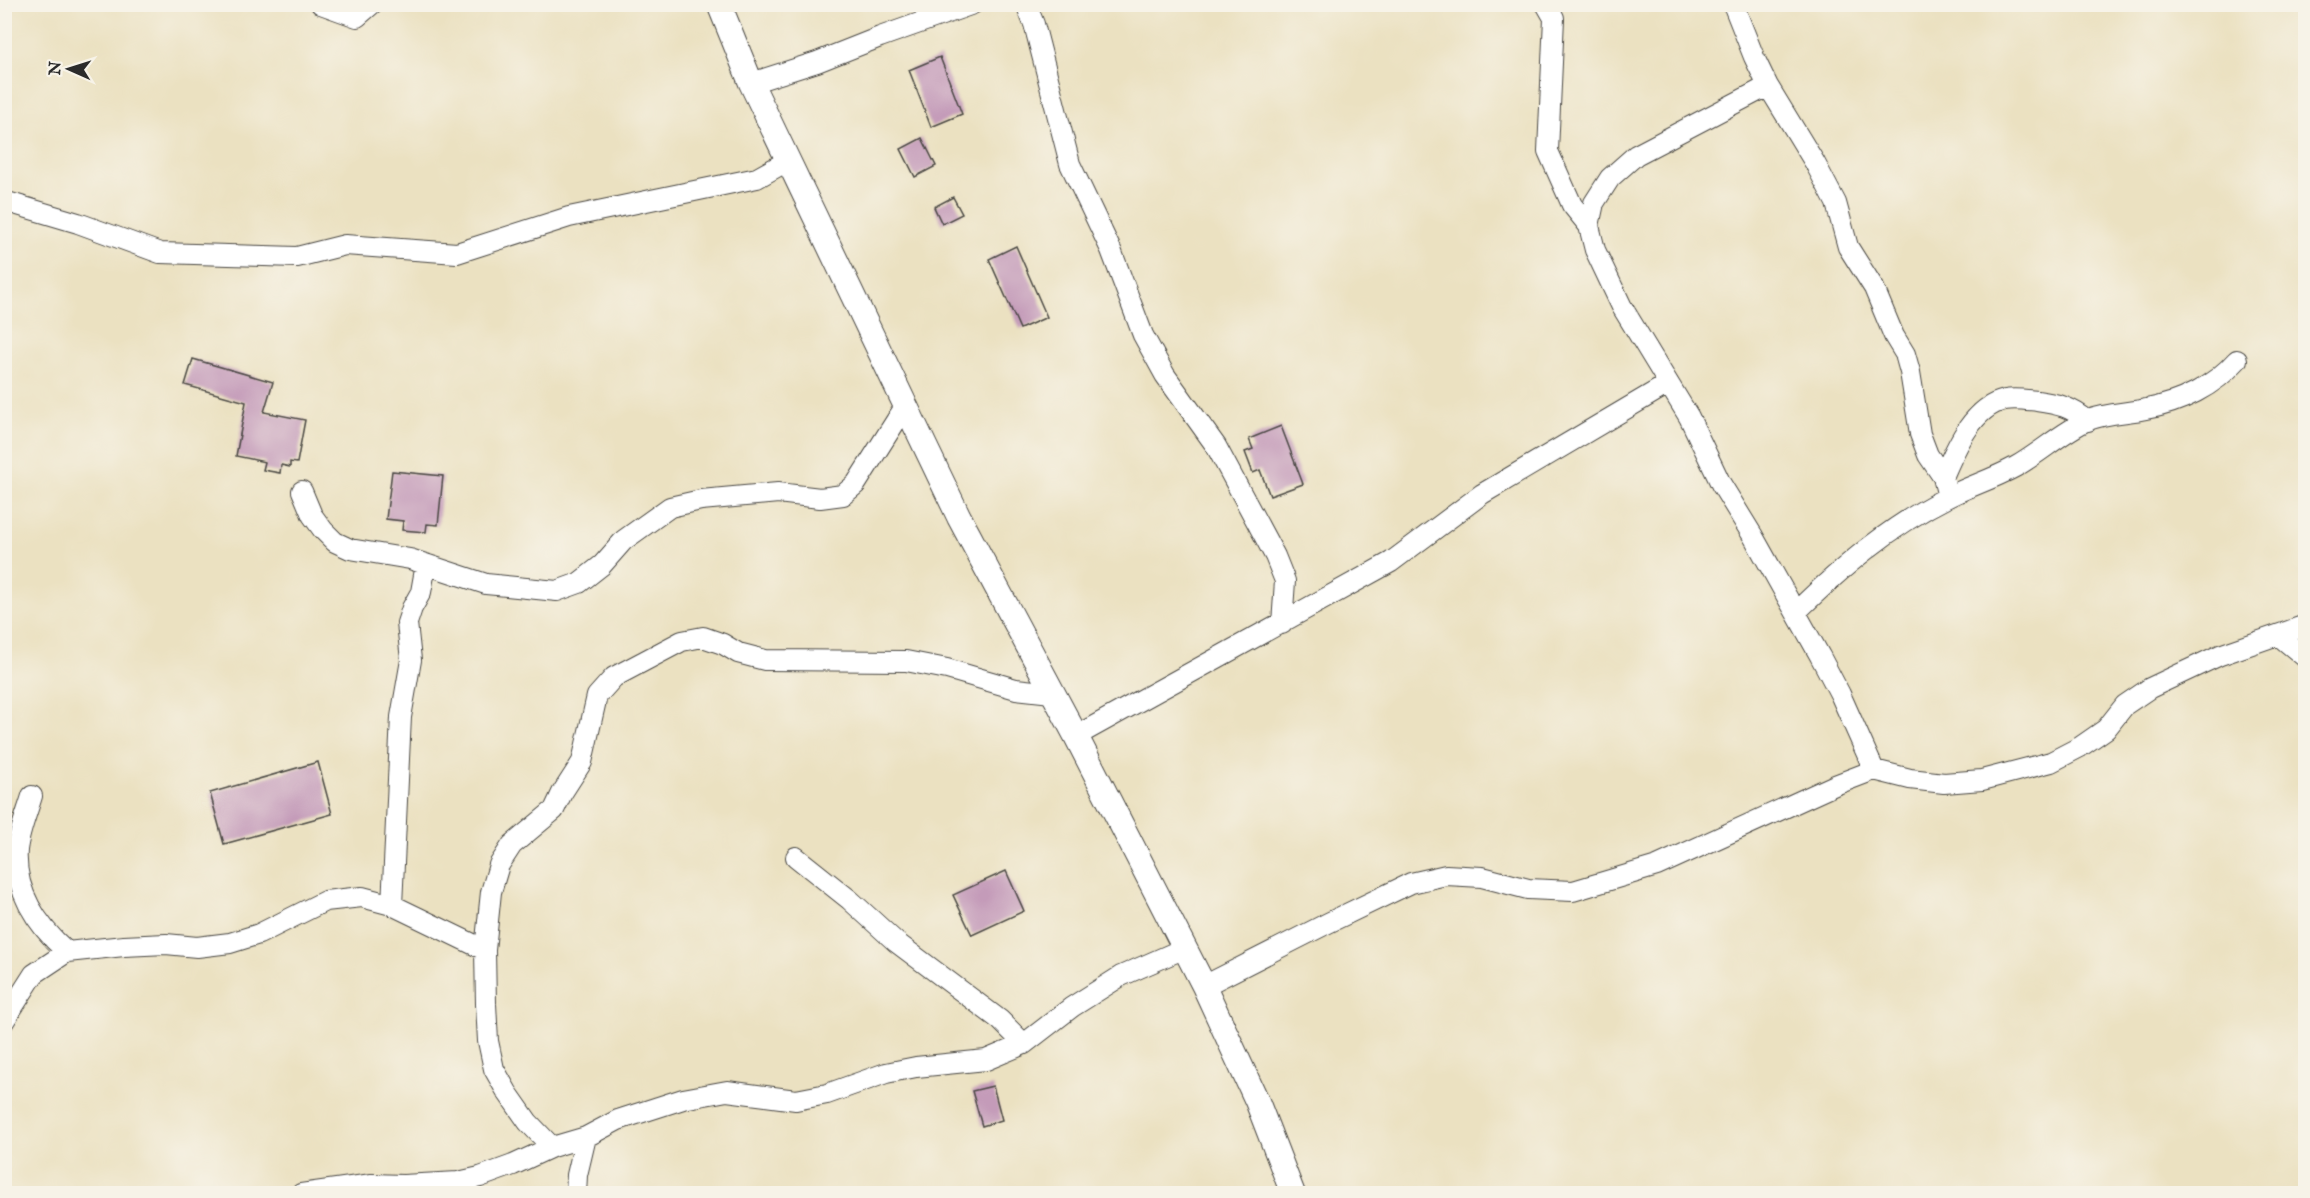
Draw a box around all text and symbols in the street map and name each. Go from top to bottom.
north arrow [39,39,99,99]
text: N [46,61,66,77]

